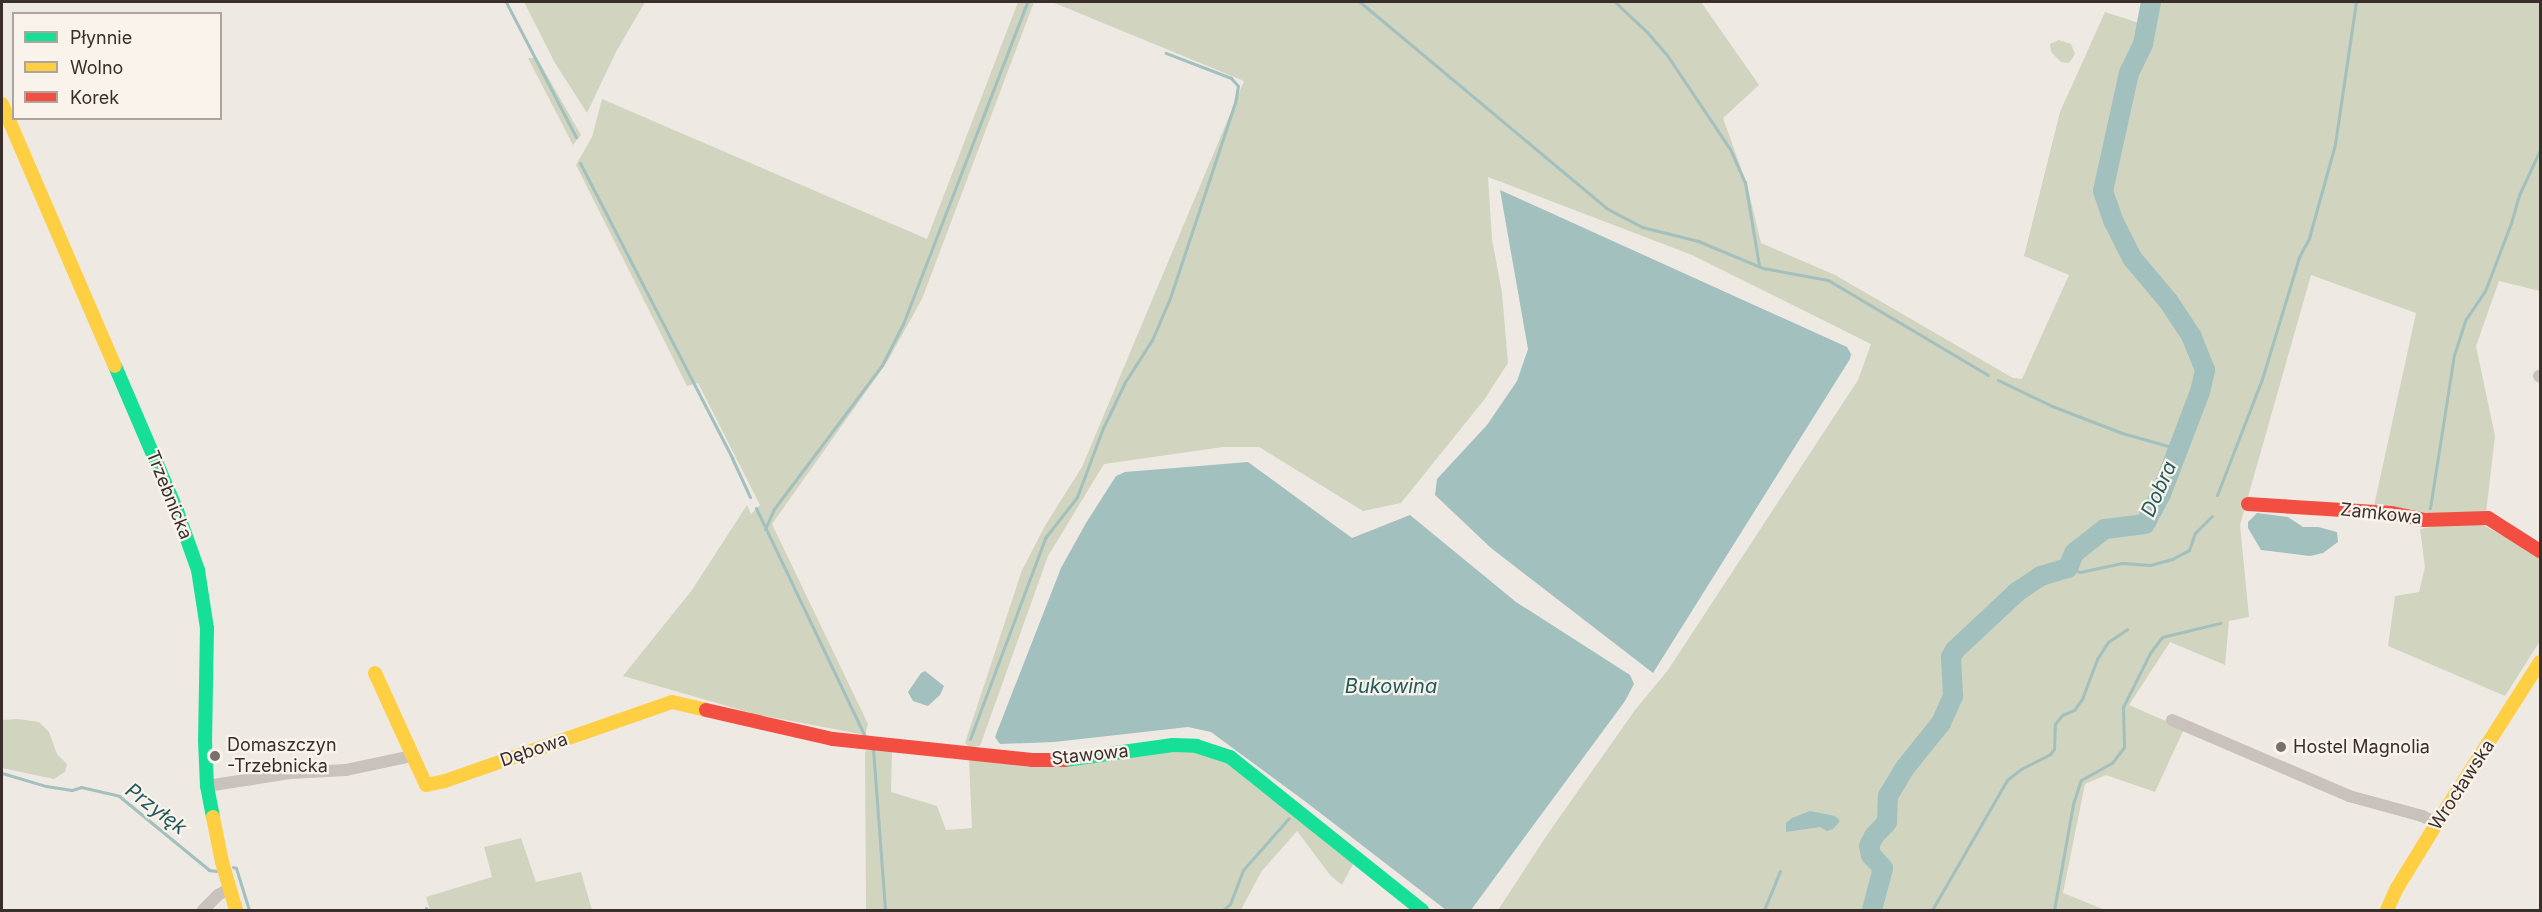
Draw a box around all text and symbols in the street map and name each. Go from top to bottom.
legend [12,12,222,120]
text: Płynnie [70,27,132,48]
text: Wolno [70,57,123,78]
text: Korek [70,87,119,108]
street label: Trzebnicka [141,447,197,543]
water label: Dobra [2136,458,2182,520]
street label: Zamkowa [2339,499,2423,529]
water label: Bukowina [1345,674,1437,698]
street label: Dębowa [497,728,571,772]
place label: Domaszczyn -Trzebnicka [227,735,337,777]
place label: Hostel Magnolia [2293,736,2430,758]
street label: Wrocławska [2425,736,2499,834]
street label: Stawowa [1050,740,1130,770]
marker: Hostel Magnolia [2274,740,2288,754]
marker: Domaszczyn -Trzebnicka [208,749,222,763]
water label: Przyłęk [121,778,191,840]

